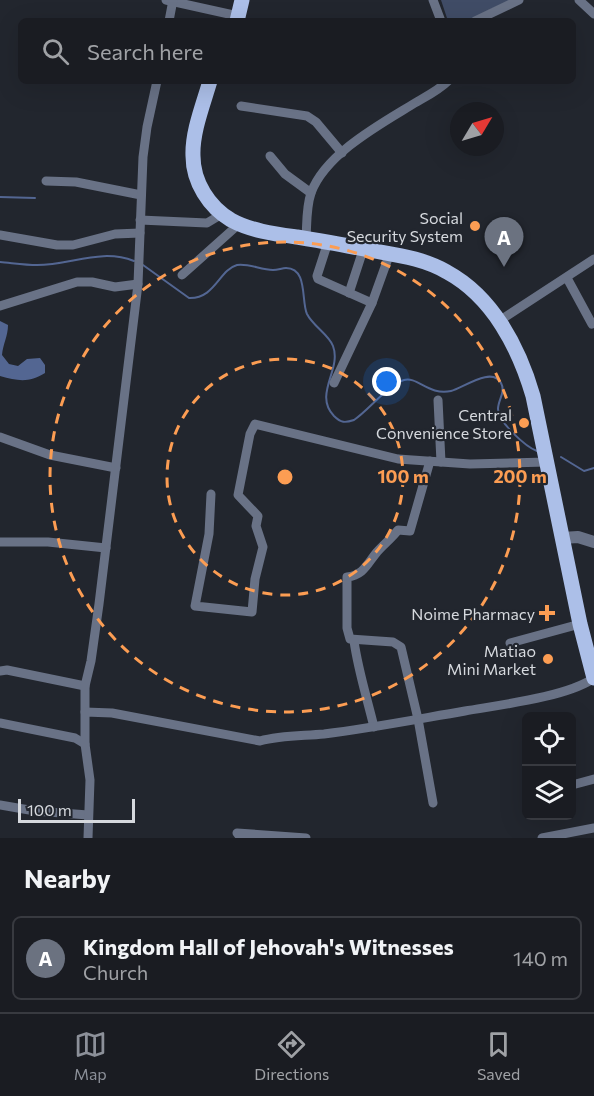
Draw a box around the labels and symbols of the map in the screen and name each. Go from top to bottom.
north arrow [450,102,504,156]
place label: Social Security System [347,208,463,245]
pin: A [484,218,524,267]
marker: Social Security System [468,219,482,233]
your location [372,367,401,396]
place label: Central Convenience Store [376,405,512,442]
marker: Central Convenience Store [517,416,531,430]
text: 100 m [377,465,429,487]
text: 200 m [493,465,547,487]
centre of rings [275,467,295,487]
place label: Noime Pharmacy [411,604,535,623]
marker: Noime Pharmacy [540,606,554,620]
place label: Matiao Mini Market [447,641,536,678]
marker: Matiao Mini Market [541,652,555,666]
scale bar [18,796,135,824]

